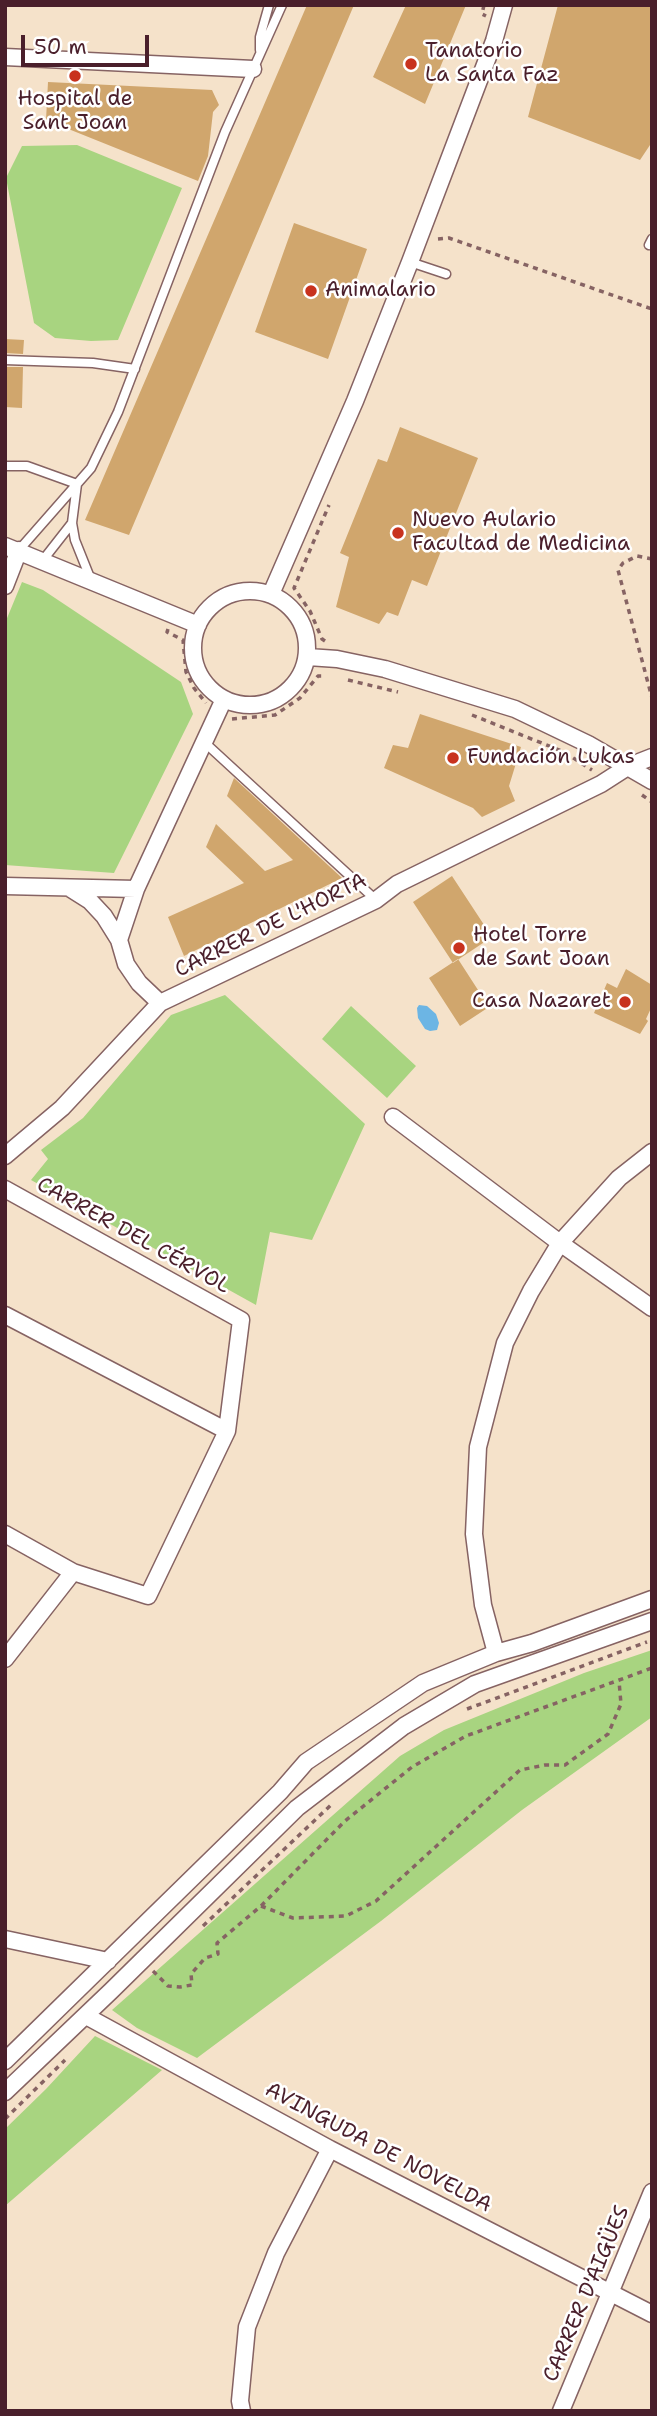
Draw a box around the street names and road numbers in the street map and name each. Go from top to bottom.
street label: CARRER DE L'HORTA [171,869,371,983]
street label: CARRER DEL CÉRVOL [32,1172,234,1300]
street label: AVINGUDA DE NOVELDA [260,2077,496,2219]
street label: CARRER D'AIGÜES [539,2202,635,2386]

